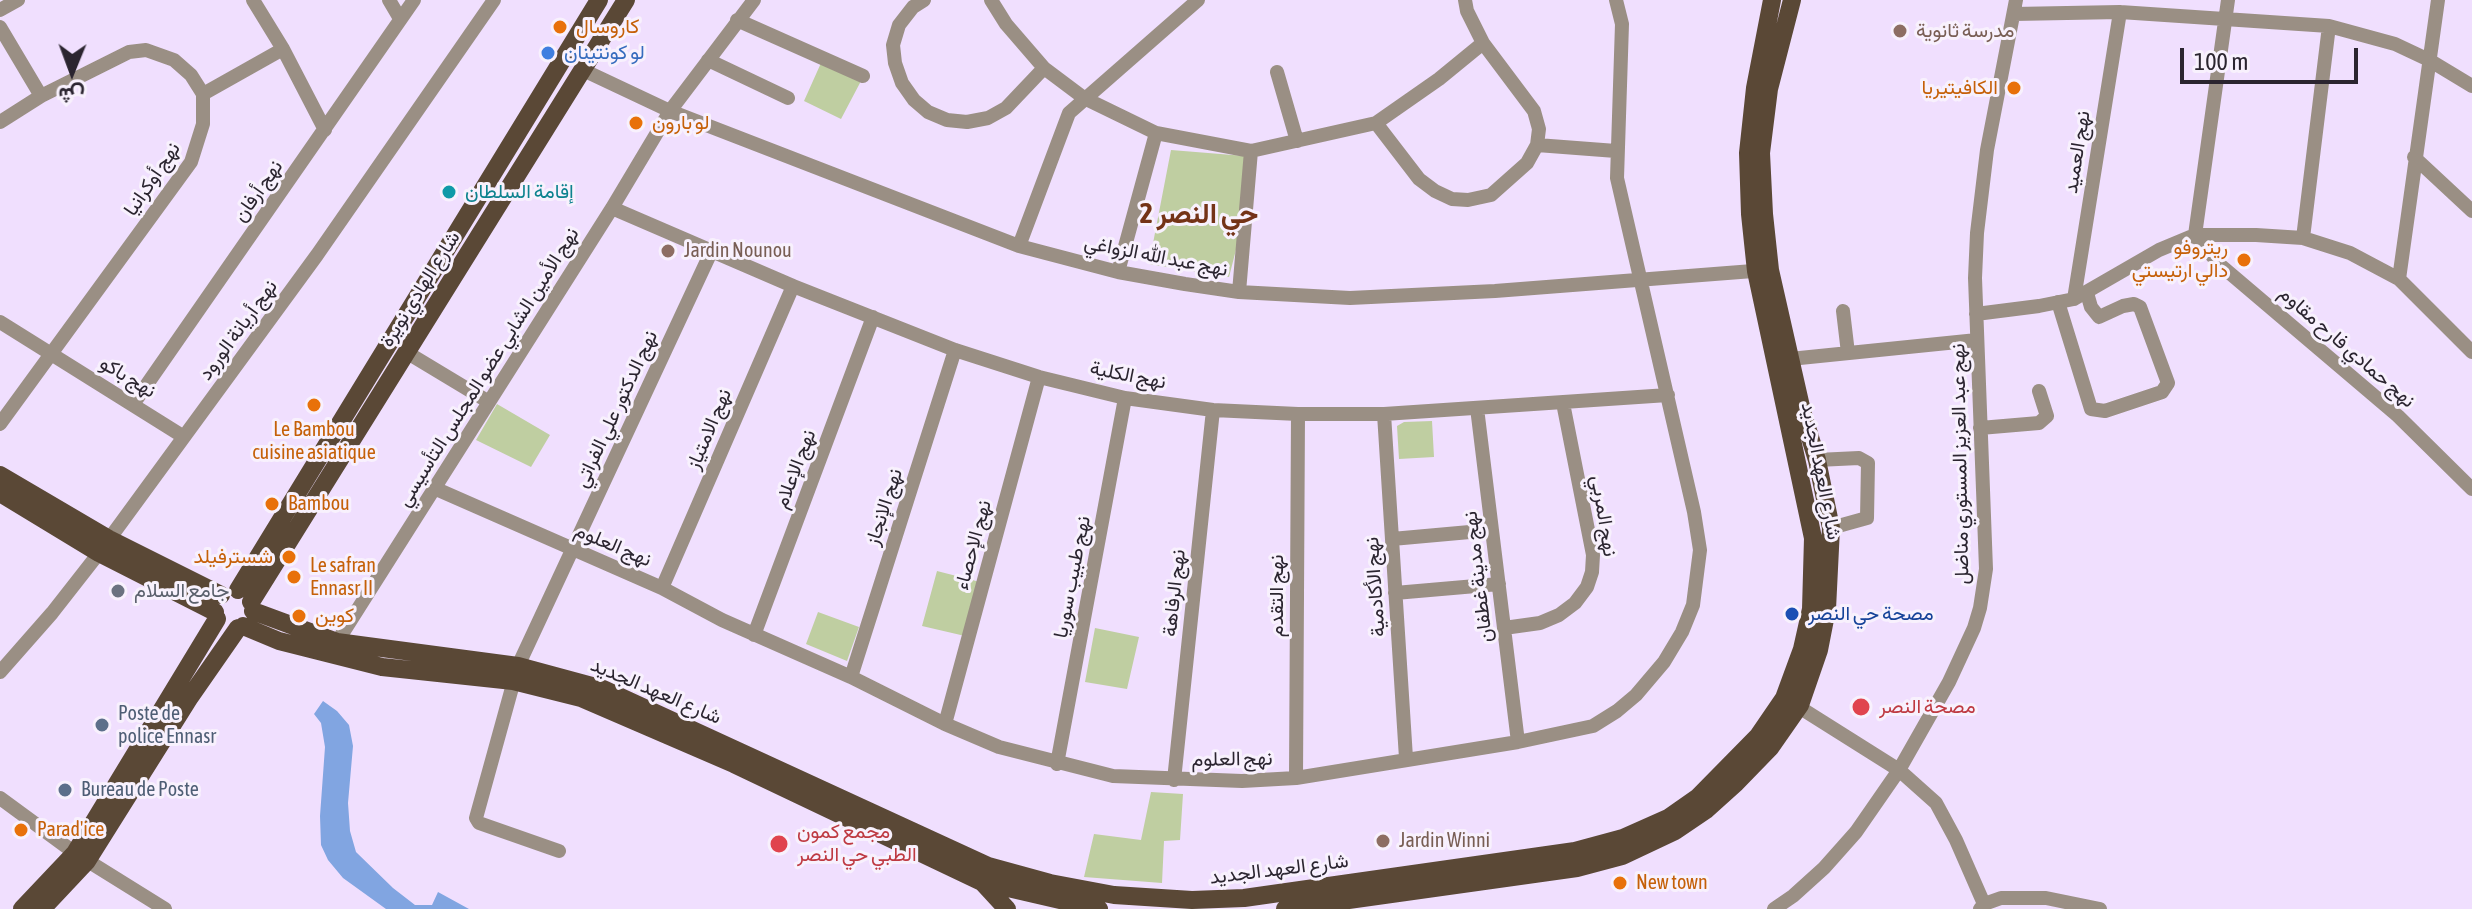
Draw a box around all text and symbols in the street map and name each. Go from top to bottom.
place label: كاروسال [576,15,639,39]
marker: كاروسال [551,18,569,36]
place label: مدرسة ثانوية [1916,19,2015,43]
marker: مدرسة ثانوية [1891,22,1909,40]
north arrow [32,32,112,112]
scale bar [2184,32,2362,82]
place label: لو كونتينان [564,41,645,65]
marker: لو كونتينان [539,44,557,62]
text: 100 m [2194,48,2248,75]
place label: الكافيتيريا [1921,76,1998,100]
marker: الكافيتيريا [2005,79,2023,97]
text: ش [58,83,85,109]
street label: نهج العميد [2059,109,2095,195]
place label: لو بارون [652,111,710,135]
marker: لو بارون [627,114,645,132]
street label: نهج أوكرانيا [119,138,185,220]
street label: نهج أرفان [228,155,288,227]
place label: إقامة السلطان [465,180,574,204]
marker: إقامة السلطان [440,183,458,201]
district label: حي النصر 2 [1140,197,1258,231]
street label: نهج الأمين الشابي عضو المجلس التأسيسي [392,223,584,511]
street label: شارع الهادي نويرة [375,227,465,351]
street label: نهج عبد الله الزواغي [1082,230,1230,282]
place label: ريتروفو دالي ارتيستي [2132,236,2228,283]
place label: Jardin Nounou [684,239,792,263]
marker: Jardin Nounou [659,242,677,260]
marker: ريتروفو دالي ارتيستي [2235,251,2253,269]
street label: نهج أريانة الورود [194,275,282,385]
street label: نهج حمادي فارح مقاوم [2274,281,2420,413]
street label: نهج الدكتور علي الفراتي [569,327,663,491]
street label: نهج عبد العزيز المستوري مناضل [1946,343,1974,585]
street label: نهج باكو [96,351,160,403]
street label: نهج الكلية [1088,356,1168,394]
street label: نهج الامتياز [681,385,737,473]
marker: Le Bambou cuisine asiatique [305,396,323,414]
street label: شارع العهد الجديد [1796,400,1846,542]
place label: Le Bambou cuisine asiatique [252,418,376,465]
street label: نهج الإعلام [769,426,821,512]
street label: نهج الإنجاز [860,465,908,549]
street label: نهج المربي [1586,474,1622,558]
place label: Bambou [288,492,350,516]
marker: Bambou [263,495,281,513]
street label: نهج الإحصاء [949,497,997,593]
street label: نهج مدينة غطفان [1458,510,1498,644]
street label: نهج طبيب سوريا [1048,514,1096,640]
street label: نهج العلوم [571,518,655,572]
street label: نهج الأكادمية [1360,536,1390,638]
place label: شسترفيلد [193,545,273,569]
marker: شسترفيلد [280,548,298,566]
street label: نهج الرفاهة [1157,548,1191,638]
place label: Le safran Ennasr II [310,554,376,601]
street label: نهج التقدم [1265,555,1289,637]
marker: Le safran Ennasr II [285,568,303,586]
place label: جامع السلام [134,579,229,603]
marker: جامع السلام [109,582,127,600]
place label: مصحة حي النصر [1808,602,1934,626]
place label: كوين [315,604,354,628]
marker: مصحة حي النصر [1783,605,1801,623]
marker: كوين [290,607,308,625]
street label: شارع العهد الجديد [587,653,725,729]
place label: مصحة النصر [1879,695,1976,719]
marker: مصحة النصر [1850,696,1872,718]
place label: Poste de police Ennasr [118,702,216,749]
marker: Poste de police Ennasr [93,716,111,734]
street label: نهج العلوم [1191,746,1273,772]
place label: Bureau de Poste [81,778,199,802]
marker: Bureau de Poste [56,781,74,799]
place label: Parad'ice [37,818,104,842]
place label: مجمع كمون الطبي حي النصر [797,820,917,867]
marker: Parad'ice [12,821,30,839]
place label: Jardin Winni [1399,829,1490,853]
marker: Jardin Winni [1374,832,1392,850]
marker: مجمع كمون الطبي حي النصر [768,833,790,855]
street label: شارع العهد الجديد [1208,849,1350,889]
place label: New town [1636,871,1708,895]
marker: New town [1611,874,1629,892]

